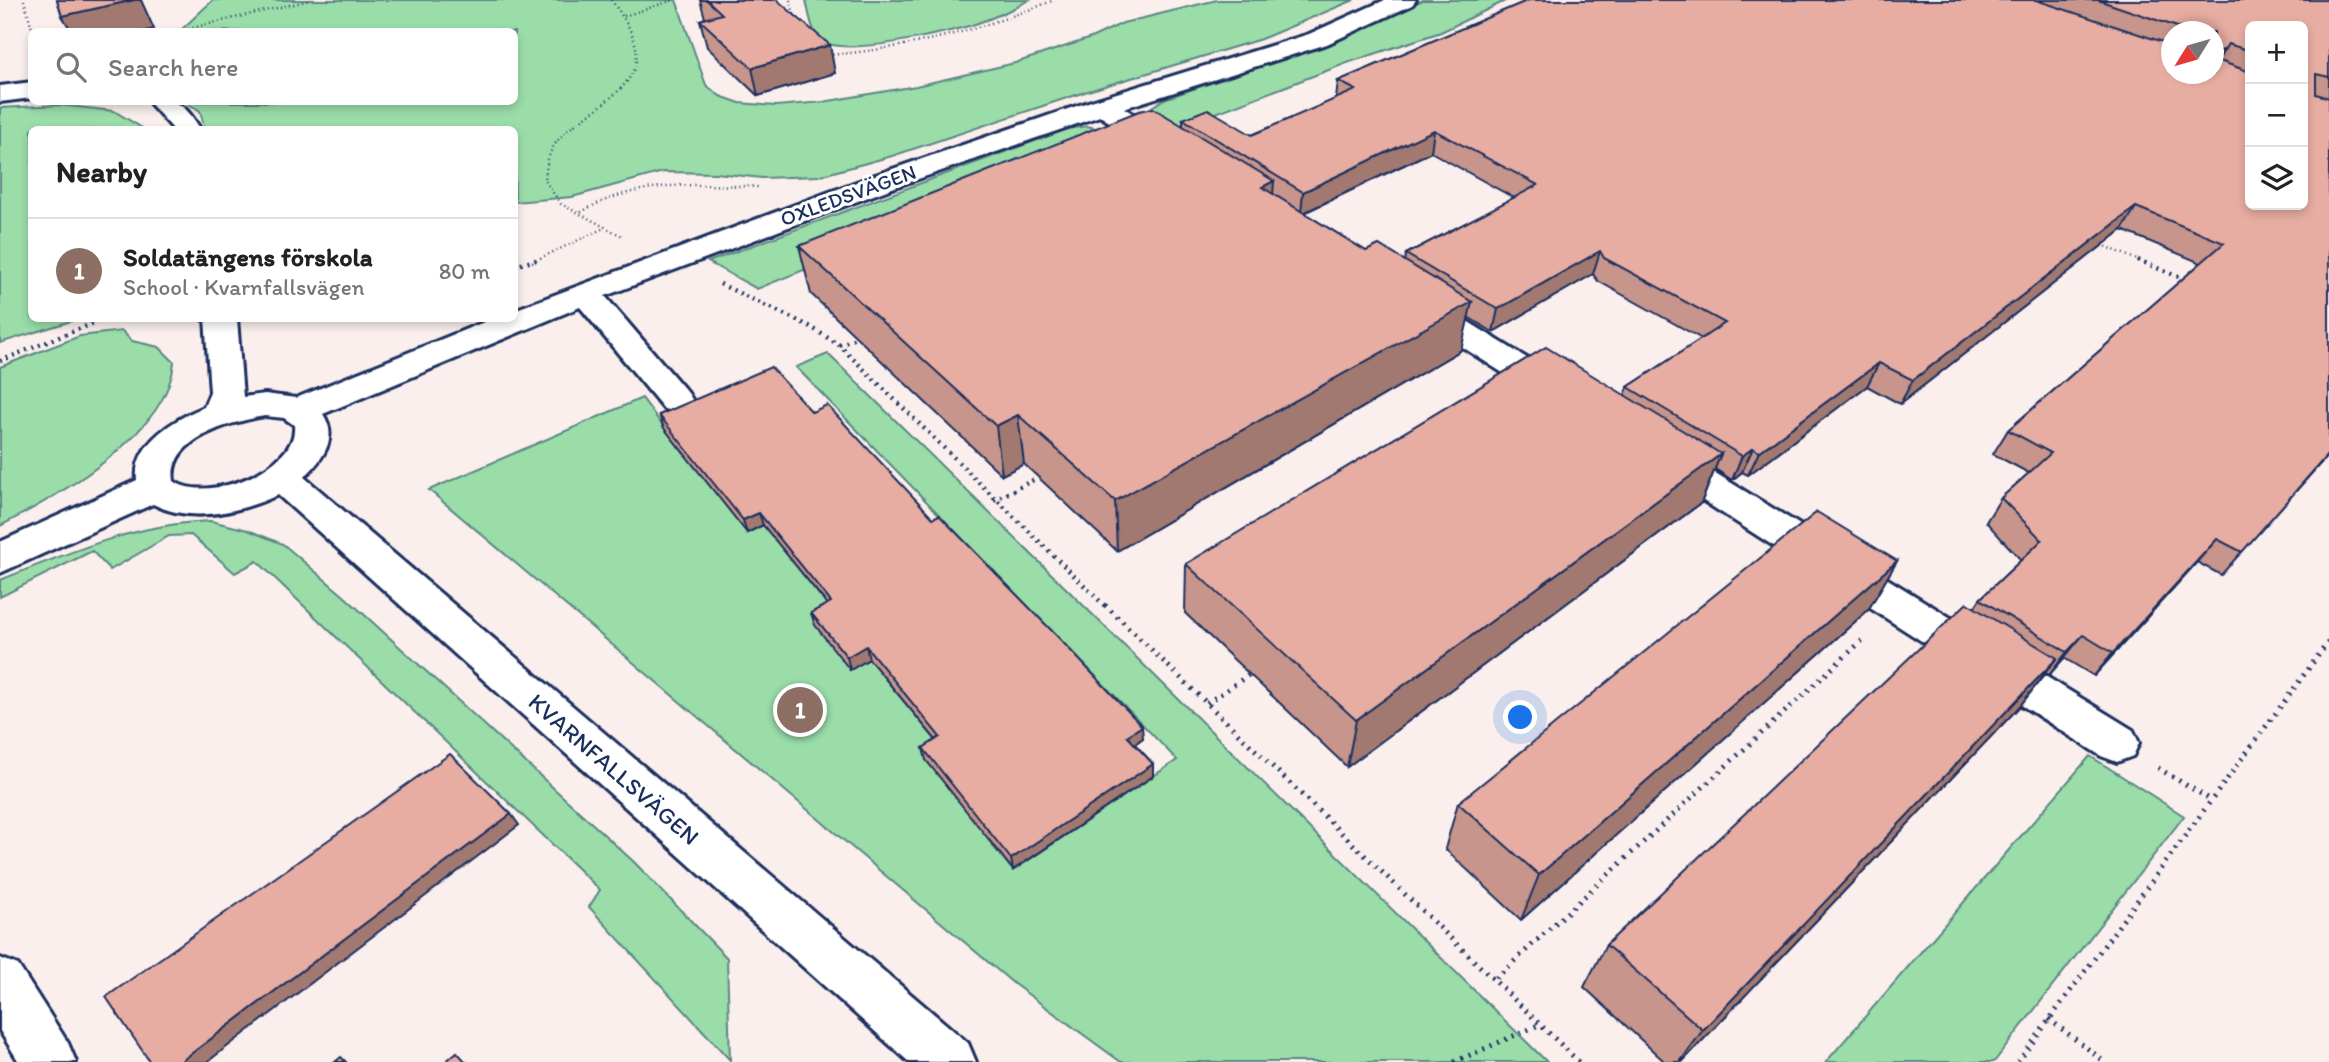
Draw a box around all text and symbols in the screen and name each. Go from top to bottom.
north arrow [2161,21,2224,84]
map controls [2245,21,2308,210]
button: + [2245,21,2308,84]
search box [28,28,518,105]
icon: search [52,48,90,86]
text: Search here [108,51,238,83]
button: − [2245,84,2308,147]
button: layers [2245,147,2308,210]
text: Nearby [56,153,147,190]
street label: OXLEDSVÄGEN [777,159,919,231]
text: Soldatängens förskola [123,241,373,273]
text: 1 [74,257,84,285]
text: 80 m [439,257,490,285]
text: School · Kvarnfallsvägen [123,273,365,301]
pin: 1 [777,684,823,736]
street label: KVARNFALLSVÄGEN [523,687,705,851]
your location [1503,700,1537,734]

